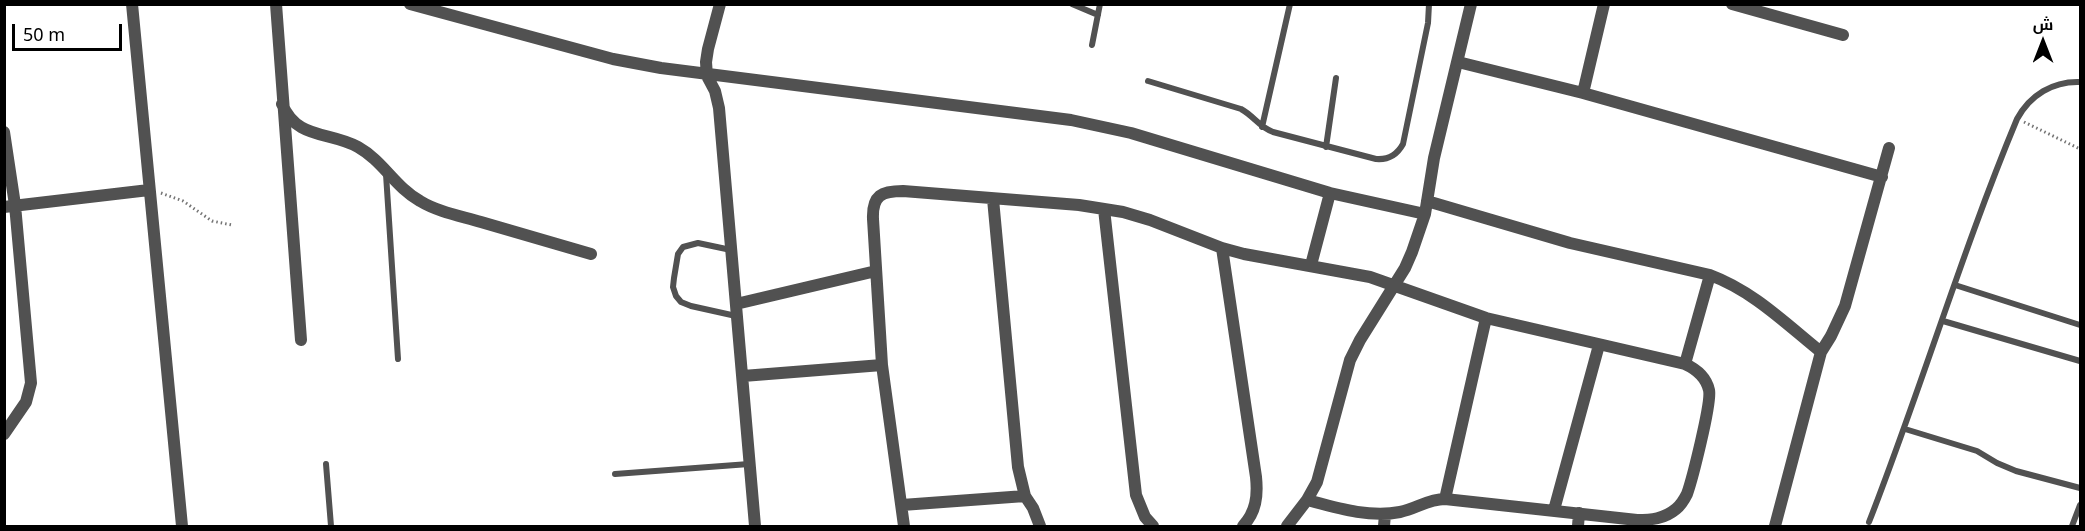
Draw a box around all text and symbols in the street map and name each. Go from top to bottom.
scale bar [15,12,124,50]
north arrow [2013,12,2073,72]
text: ش [2033,13,2053,35]
text: 50 m [23,22,65,46]

